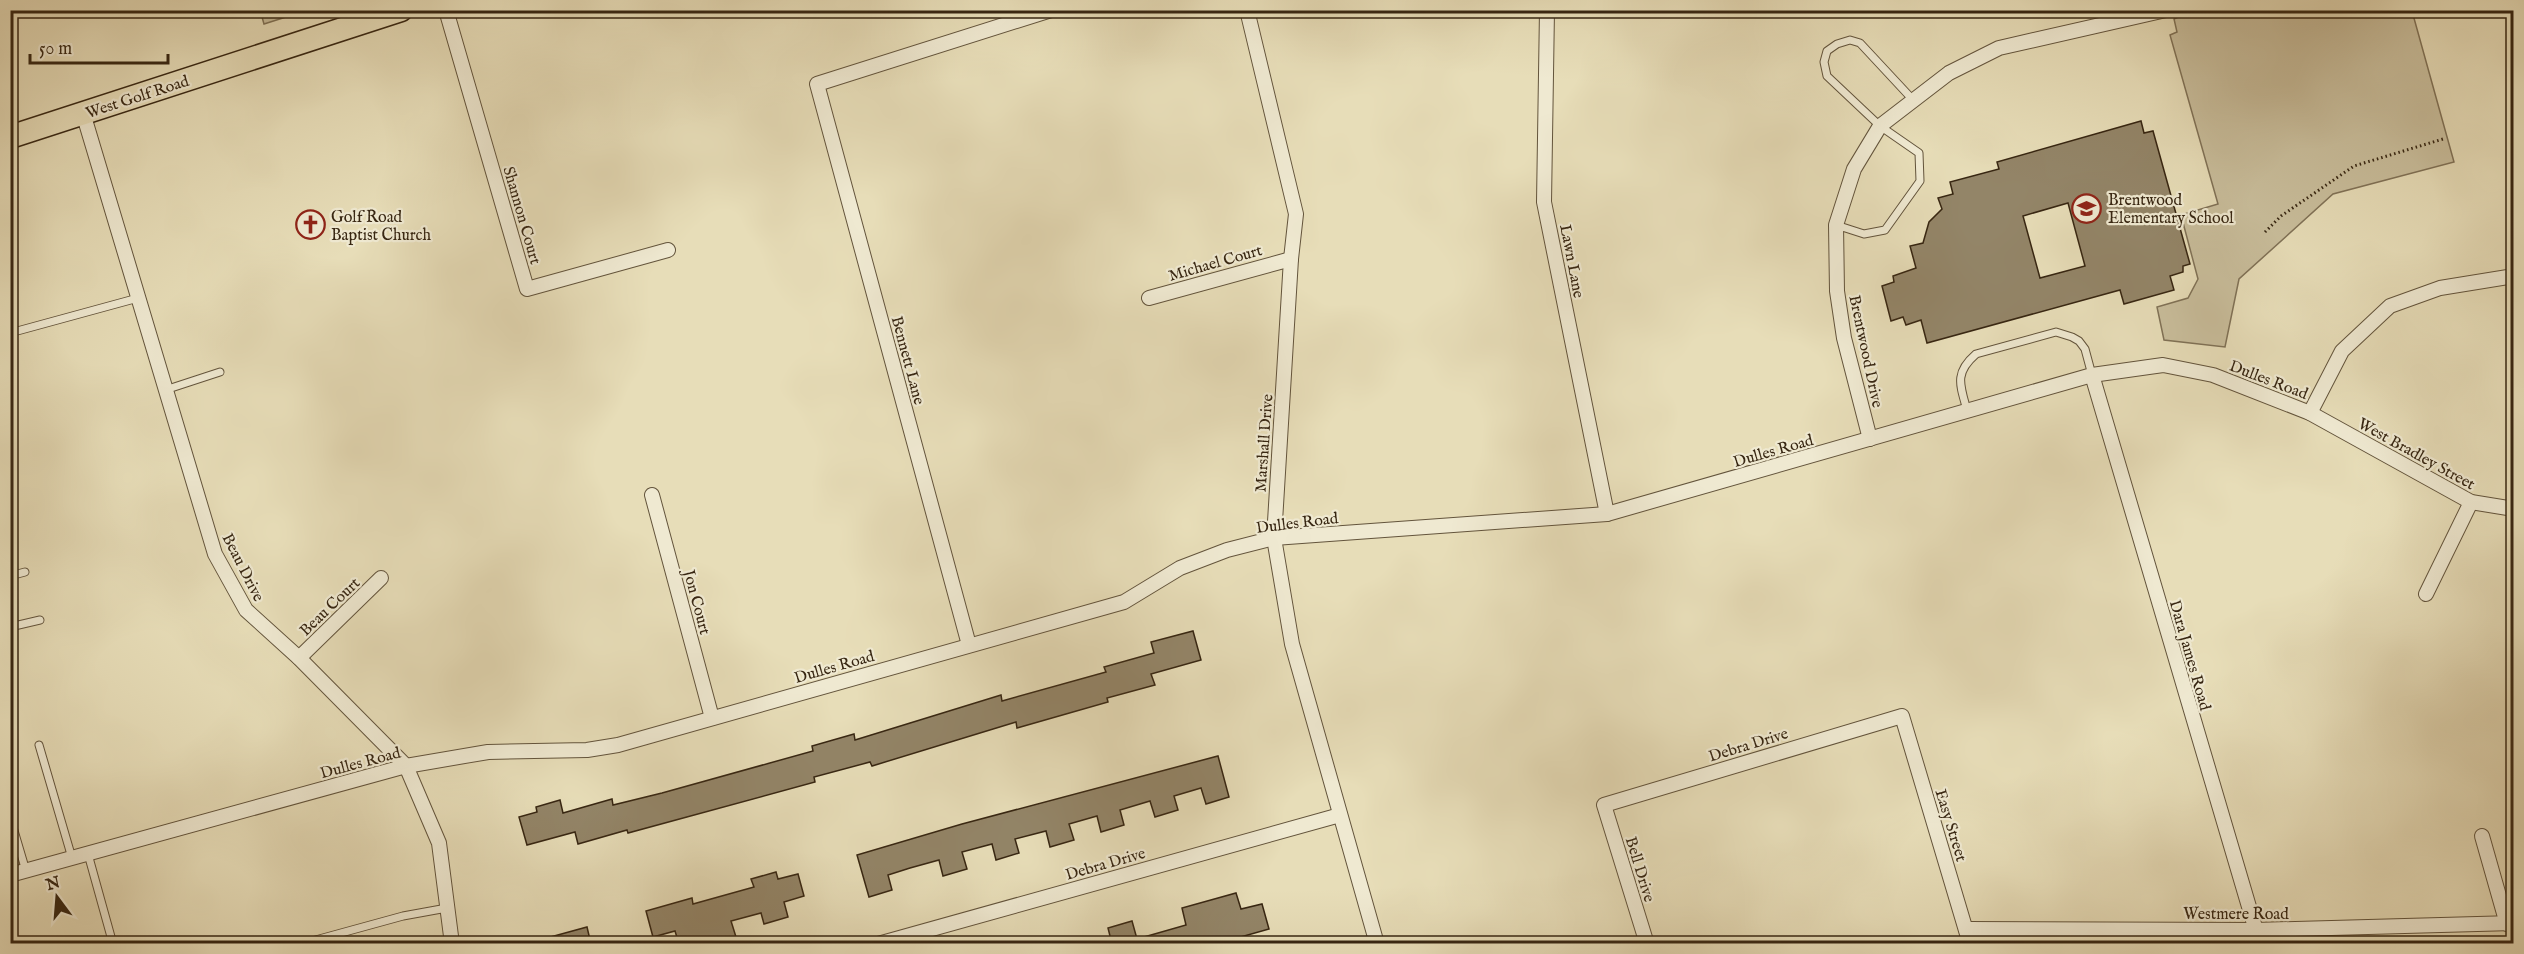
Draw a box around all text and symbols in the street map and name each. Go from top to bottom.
scale bar [30,27,168,65]
text: 50 m [39,38,72,61]
street label: West Golf Road [83,72,192,124]
street label: Shannon Court [498,164,545,267]
place label: Brentwood Elementary School [2108,191,2234,229]
school or university icon: Brentwood Elementary School [2071,192,2103,224]
place label: Golf Road Baptist Church [331,208,431,246]
church icon: Golf Road Baptist Church [294,209,326,241]
street label: Lawn Lane [1554,223,1588,300]
street label: Michael Court [1166,241,1265,287]
street label: Brentwood Drive [1843,293,1887,410]
street label: Bennett Lane [886,314,928,407]
street label: Dulles Road [2226,357,2311,405]
street label: Marshall Drive [1252,393,1278,493]
street label: West Bradley Street [2354,414,2479,496]
street label: Dulles Road [1731,431,1816,473]
street label: Dulles Road [1255,509,1340,539]
street label: Beau Drive [217,530,268,605]
street label: Jon Court [677,566,714,638]
street label: Beau Court [296,573,365,641]
street label: Dara James Road [2164,598,2215,714]
street label: Dulles Road [792,647,877,689]
street label: Debra Drive [1706,724,1791,767]
street label: Dulles Road [318,743,403,784]
street label: Easy Street [1930,787,1971,865]
street label: Bell Drive [1620,834,1659,905]
street label: Debra Drive [1063,844,1148,886]
north arrow [27,867,87,927]
text: N [43,873,63,896]
street label: Westmere Road [2183,905,2289,925]

